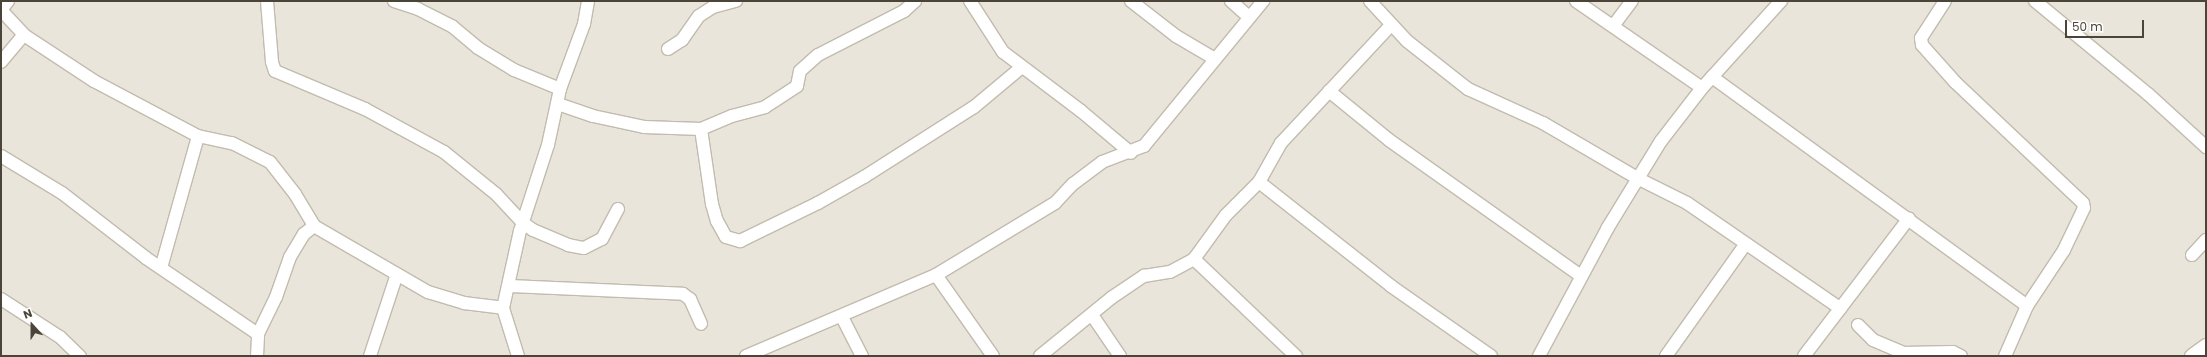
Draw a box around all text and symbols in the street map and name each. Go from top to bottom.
scale bar [2067,12,2146,38]
text: 50 m [2072,18,2103,35]
north arrow [12,305,52,345]
text: N [21,305,34,323]

